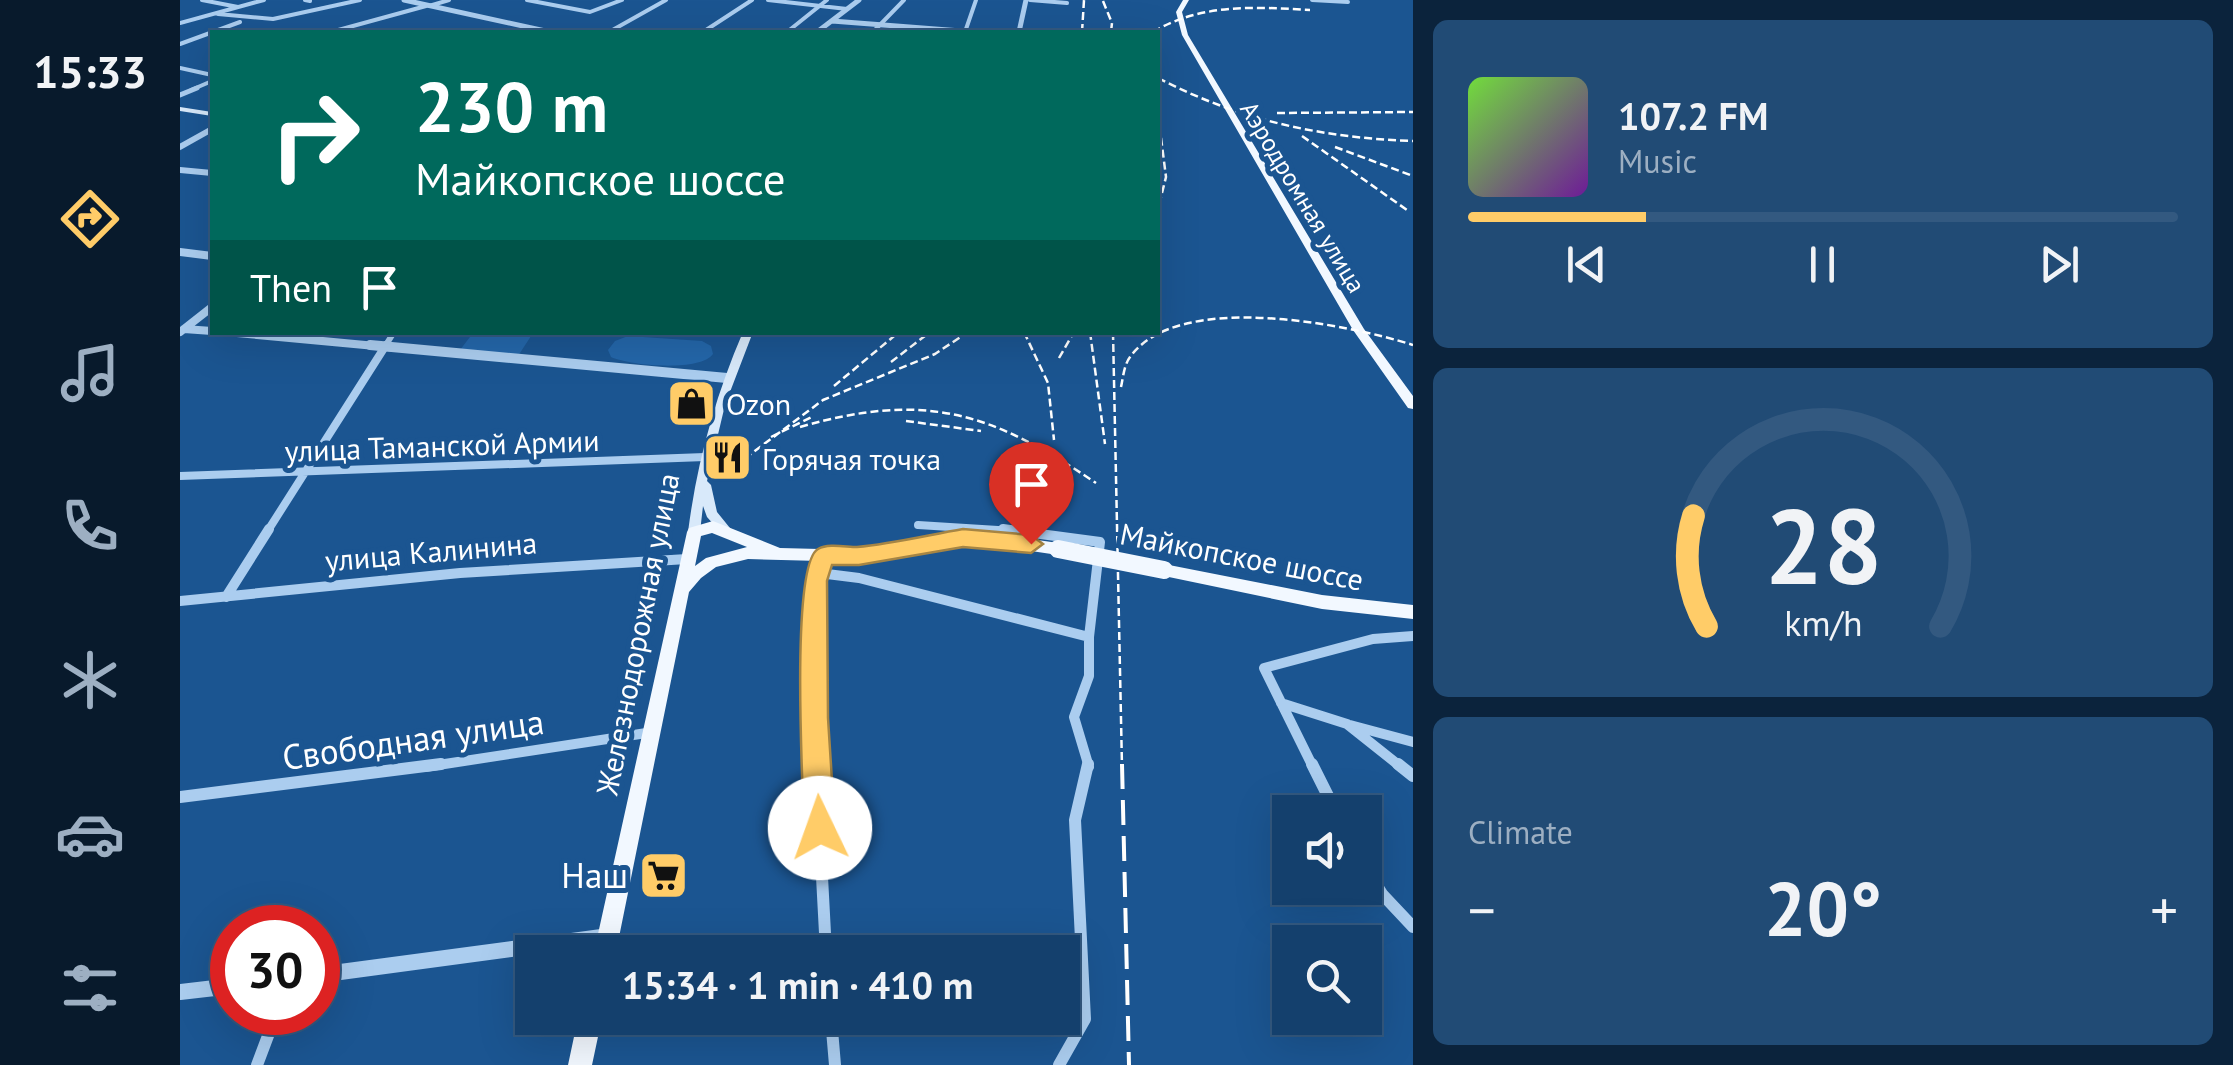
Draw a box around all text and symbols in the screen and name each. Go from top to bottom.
text: 15:33 [33,42,147,100]
text: 230 m [415,61,608,151]
icon: right [250,70,380,200]
text: 107.2 FM [1618,91,1768,140]
street label: Аэродромная улица [1233,95,1373,299]
text: Music [1618,140,1697,182]
text: Майкопское шоссе [415,149,786,207]
icon: directions [55,184,125,254]
icon: previous [1559,237,1614,292]
icon: pause [1795,237,1850,292]
icon: next [2032,237,2087,292]
icon: arrive [352,260,407,315]
text: Then [250,263,332,312]
icon: music [55,338,125,408]
shop icon: Ozon [665,377,717,429]
place label: Ozon [726,384,791,423]
street label: улица Таманской Армии [284,420,600,470]
restaurant icon: Горячая точка [701,432,753,484]
place label: Горячая точка [762,439,941,478]
pin [989,442,1074,545]
icon: arrive [1004,457,1059,512]
street label: Железнодорожная улица [586,470,687,799]
text: 28 [1764,478,1882,613]
icon: phone [55,491,125,561]
street label: Майкопское шоссе [1117,513,1367,599]
street label: улица Калинина [323,522,539,580]
text: km/h [1784,600,1862,646]
icon: climate [55,645,125,715]
street label: Свободная улица [279,698,547,780]
position arrow [768,776,872,880]
map controls [1272,795,1382,1035]
button: sound [1272,795,1382,905]
icon: car [55,799,125,869]
text: Climate [1468,811,1573,853]
supermarket icon: Наш [637,849,689,901]
place label: Наш [561,852,628,898]
text: 20° [1764,860,1882,957]
text: − [1468,874,1496,945]
text: + [2150,874,2178,945]
speed limit sign: 30 [210,905,340,1035]
button: search [1272,925,1382,1035]
icon: filters [55,953,125,1023]
text: 15:34 · 1 min · 410 m [622,960,973,1009]

